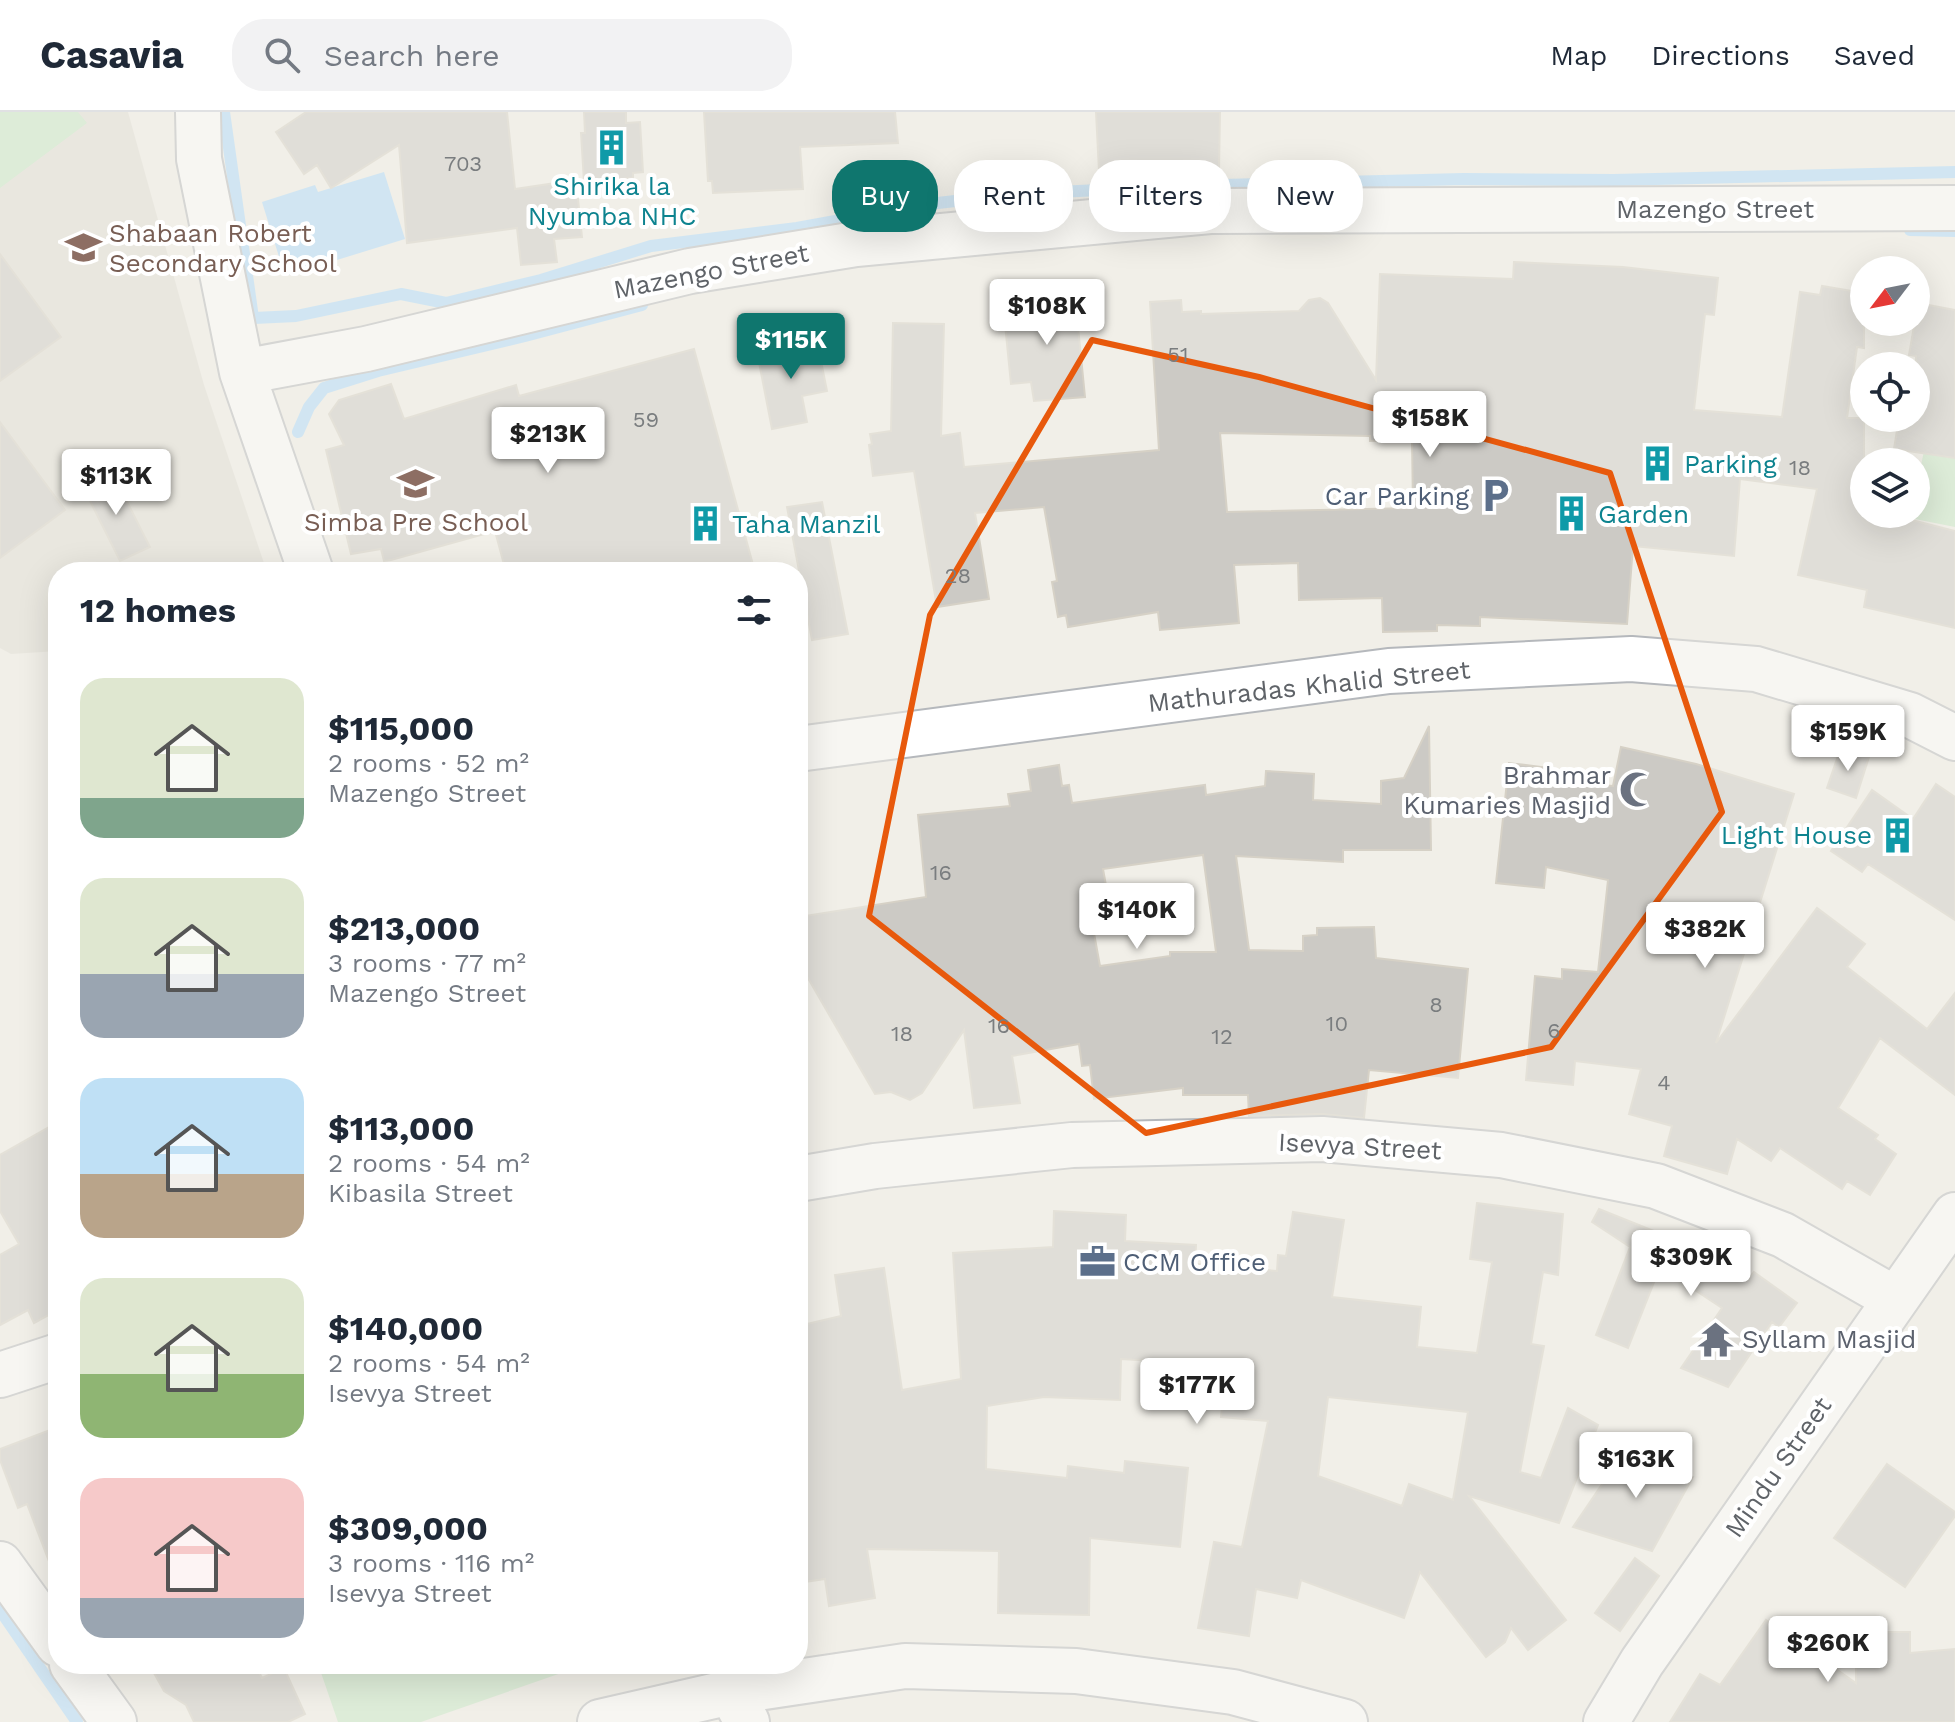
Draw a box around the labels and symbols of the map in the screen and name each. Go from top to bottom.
building icon: Shirika la Nyumba NHC [593,128,631,166]
house number: 703 [444,151,482,176]
place label: Shirika la Nyumba NHC [528,171,696,231]
street label: Mazengo Street [1616,194,1814,224]
place label: Shabaan Robert Secondary School [109,218,337,278]
school or university icon: Shabaan Robert Secondary School [64,229,102,267]
street label: Mazengo Street [611,237,811,305]
north arrow [1850,256,1930,336]
pin: $108K [991,279,1103,347]
pin: $115K [735,313,847,381]
house number: 51 [1167,342,1189,367]
pin: $158K [1374,391,1486,459]
pin: $213K [492,407,604,475]
house number: 59 [633,407,659,432]
building icon: Parking [1639,445,1677,483]
pin: $113K [60,449,172,517]
place label: Parking [1684,449,1777,479]
house number: 18 [1789,455,1811,480]
school or university icon: Simba Pre School [397,464,435,502]
parking icon: Car Parking [1476,477,1514,515]
place label: Car Parking [1325,481,1469,511]
building icon: Garden [1553,495,1591,533]
place label: Garden [1598,499,1689,529]
building icon: Taha Manzil [687,505,725,543]
place label: Simba Pre School [304,507,528,537]
place label: Taha Manzil [732,509,881,539]
house number: 28 [945,563,971,588]
street label: Mathuradas Khalid Street [1146,654,1472,718]
pin: $159K [1792,705,1904,773]
place label: Brahmar Kumaries Masjid [1403,760,1611,820]
mosque icon: Brahmar Kumaries Masjid [1618,771,1656,809]
building icon: Light House [1879,816,1917,854]
place label: Light House [1721,820,1872,850]
house number: 16 [930,860,952,885]
pin: $140K [1081,883,1193,951]
pin: $382K [1649,902,1761,970]
house number: 8 [1429,992,1443,1017]
house number: 10 [1326,1011,1348,1036]
house number: 16 [988,1013,1010,1038]
house number: 6 [1547,1018,1561,1043]
house number: 18 [891,1021,913,1046]
house number: 12 [1211,1024,1233,1049]
house number: 4 [1657,1070,1671,1095]
street label: Isevya Street [1277,1127,1443,1165]
pin: $309K [1635,1230,1747,1298]
office icon: CCM Office [1078,1243,1116,1281]
place label: CCM Office [1123,1247,1266,1277]
temple icon: Syllam Masjid [1697,1320,1735,1358]
place label: Syllam Masjid [1742,1324,1916,1354]
pin: $177K [1141,1358,1253,1426]
street label: Mindu Street [1718,1391,1838,1543]
pin: $163K [1580,1432,1692,1500]
pin: $260K [1772,1616,1884,1684]

